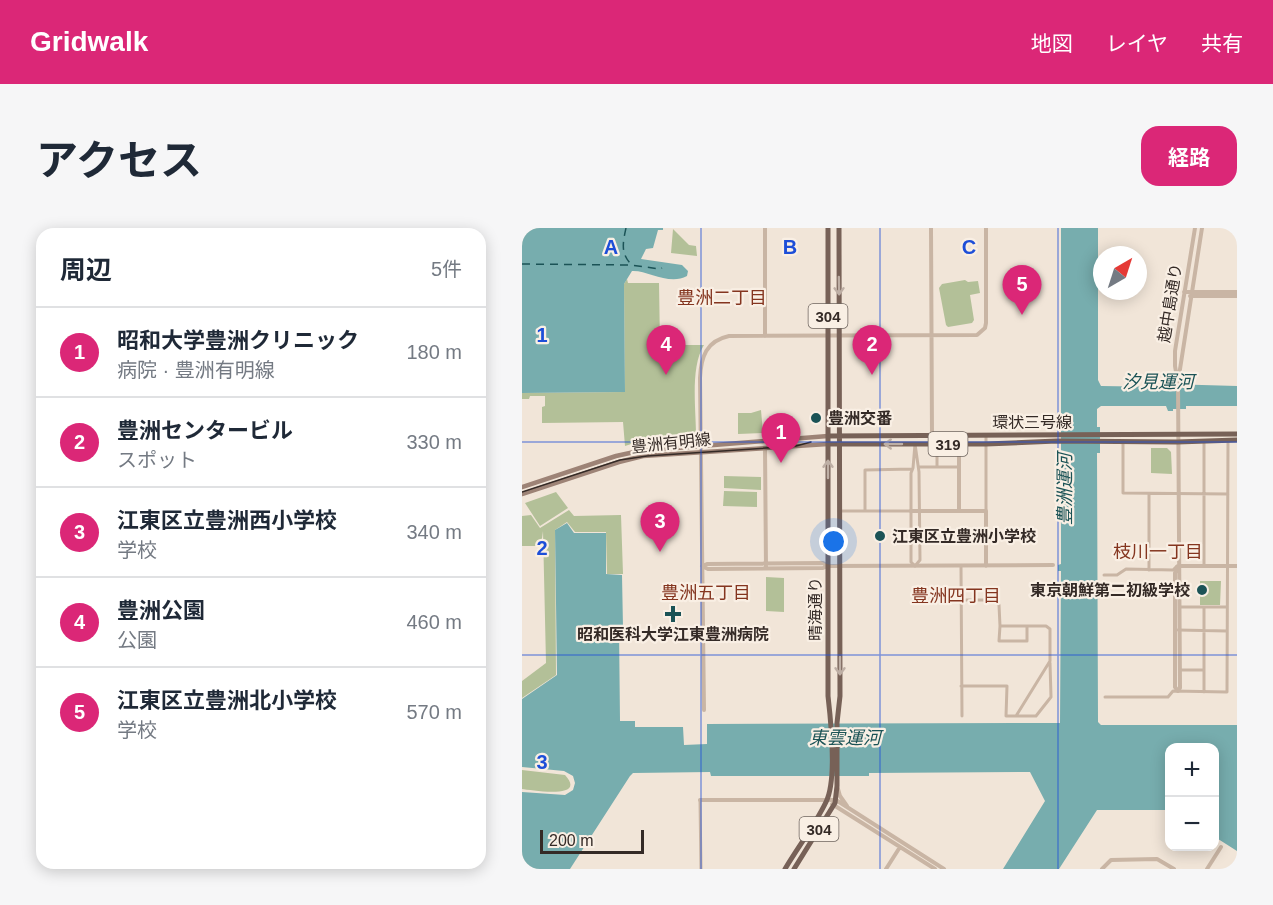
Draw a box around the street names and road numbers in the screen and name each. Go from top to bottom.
street label: 越中島通り [1155,262,1185,344]
road number: 304 [808,304,848,328]
street label: 環状三号線 [992,414,1072,431]
street label: 豊洲有明線 [630,430,712,456]
road number: 319 [928,432,968,456]
street label: 晴海通り [807,577,824,641]
road number: 304 [800,817,838,841]

